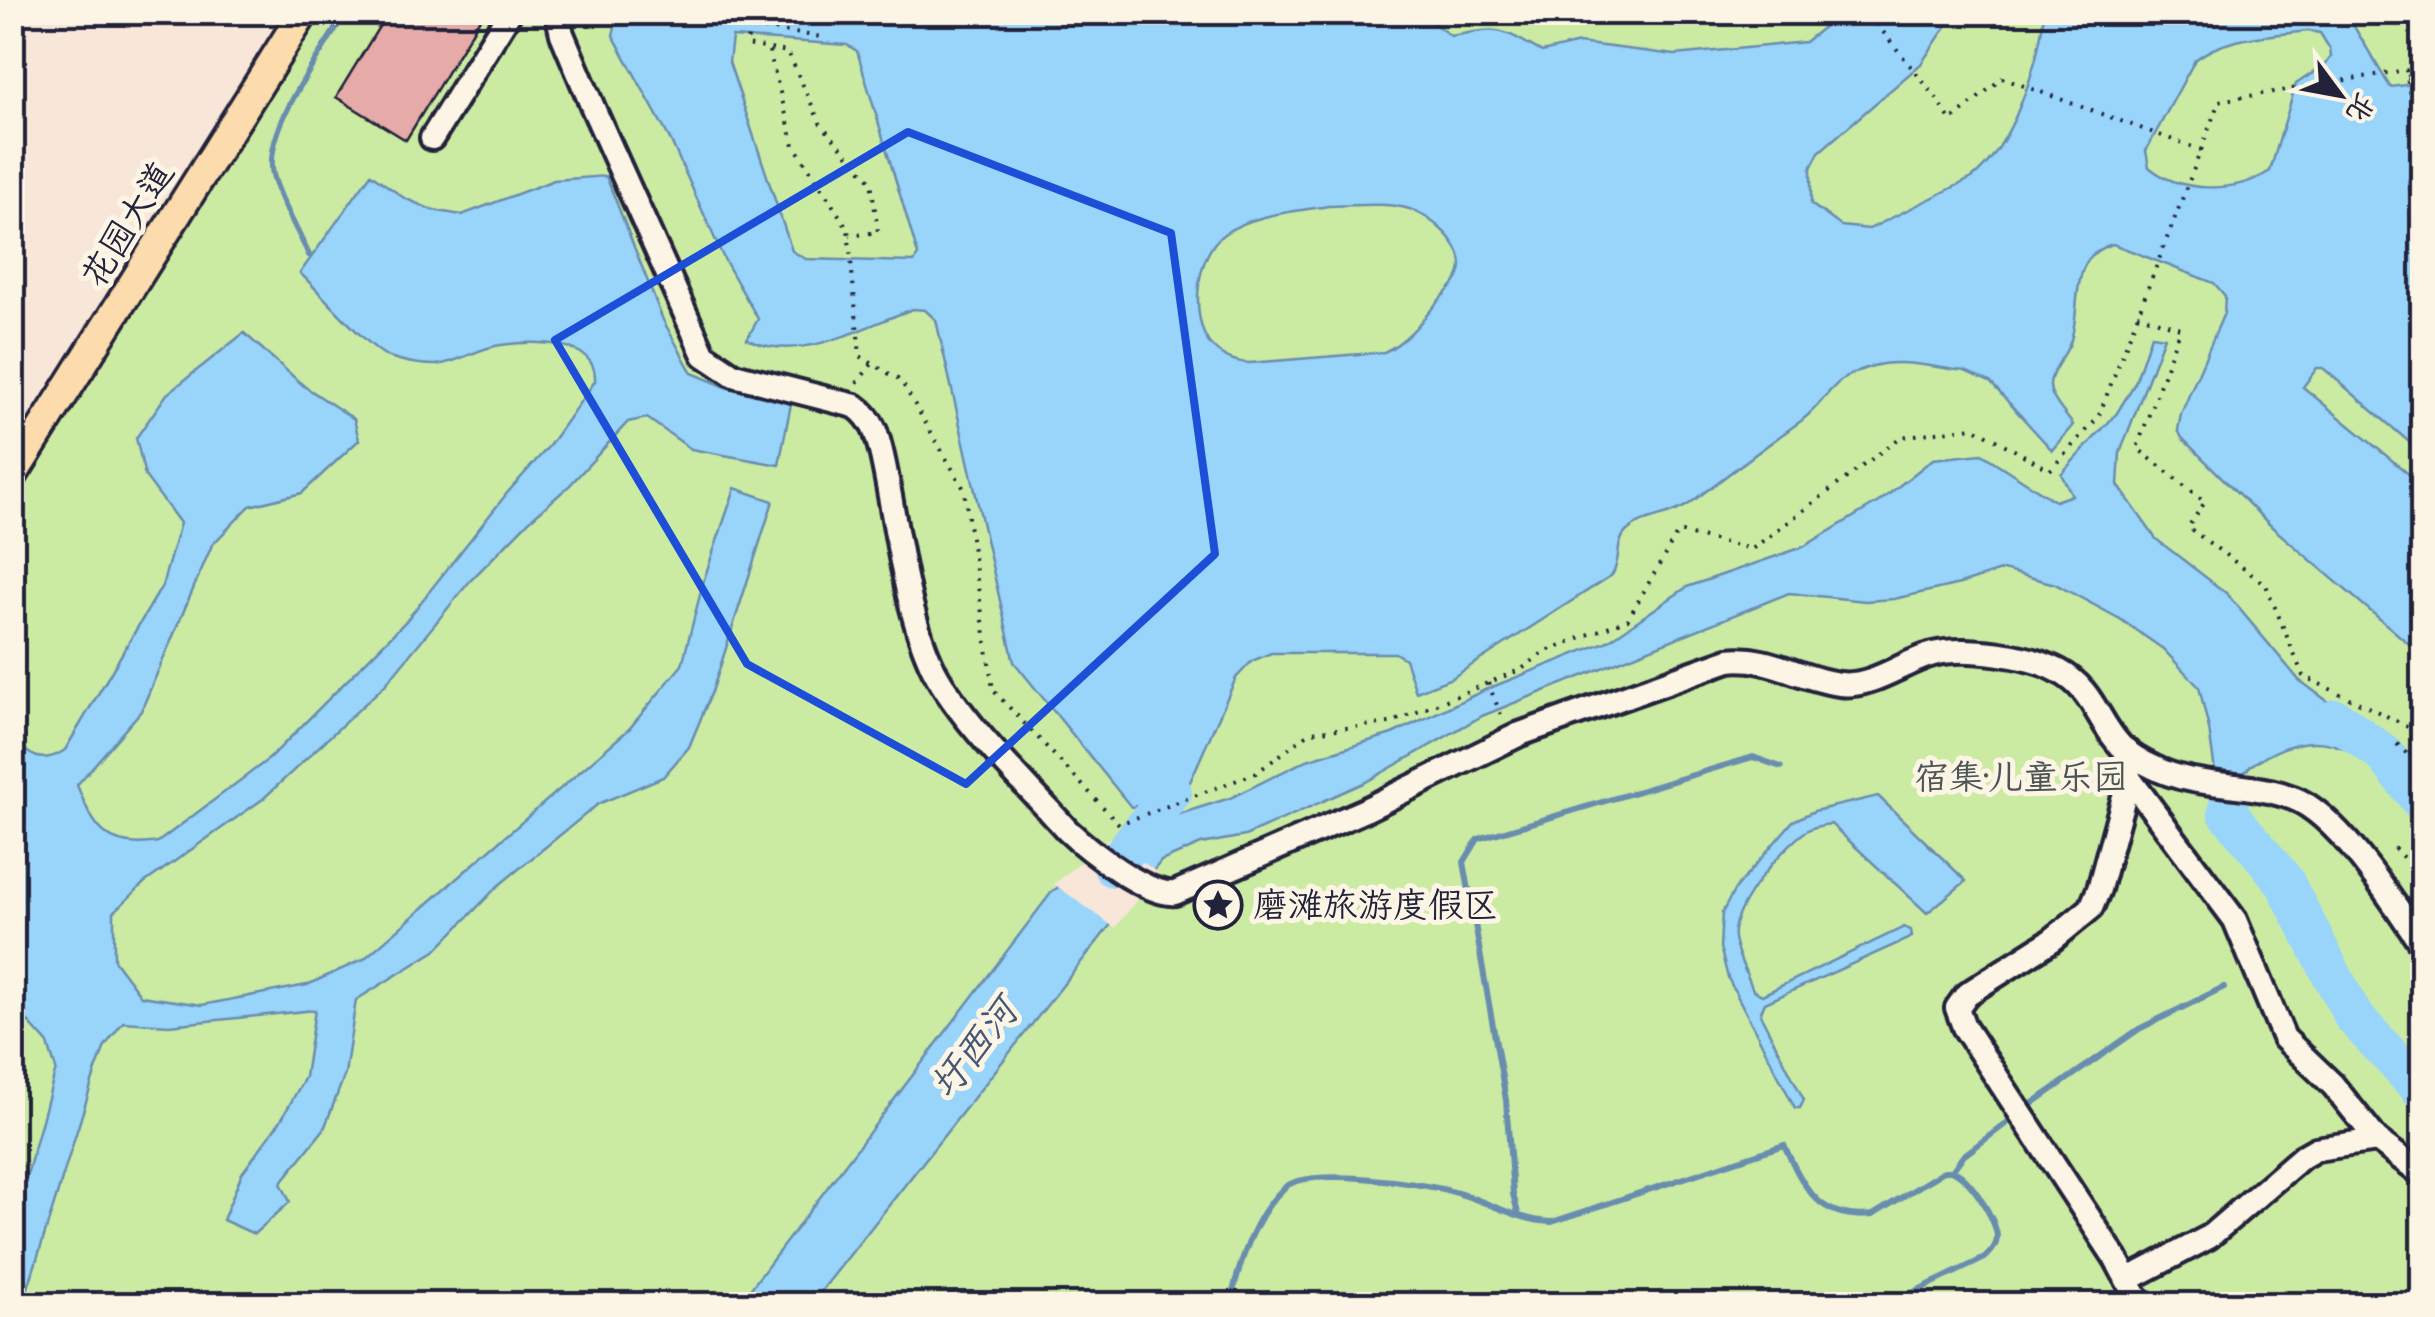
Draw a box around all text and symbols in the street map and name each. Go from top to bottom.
north arrow [2290,45,2390,145]
text: 北 [2339,87,2381,128]
street label: 花园大道 [73,154,184,296]
park label: 宿集·儿童乐园 [1914,757,2128,800]
place icon: 磨滩旅游度假区 [1192,879,1244,931]
place label: 磨滩旅游度假区 [1253,885,1498,928]
water label: 圩西河 [922,985,1032,1108]

